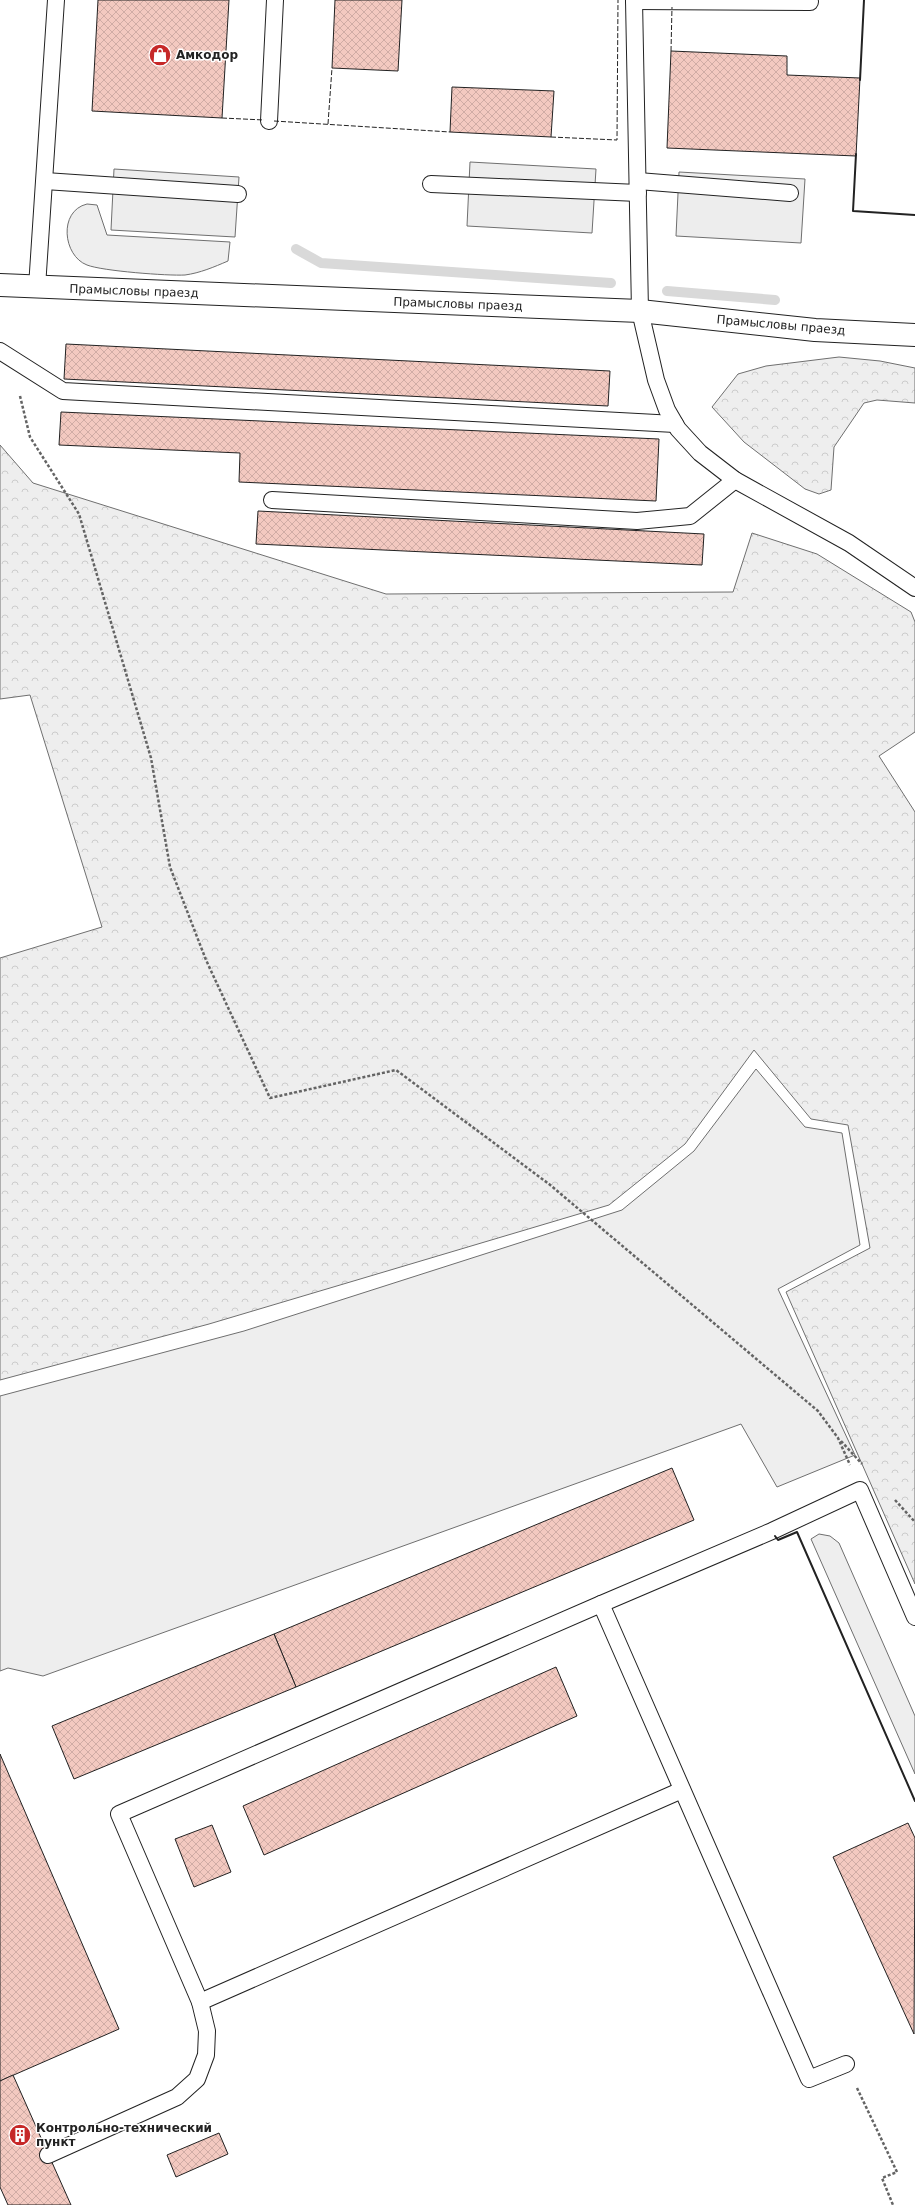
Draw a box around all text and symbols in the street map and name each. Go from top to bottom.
shop icon: Амкодор [147,42,173,68]
place label: Амкодор [176,48,238,62]
street label: Прамысловы праезд [69,282,199,300]
street label: Прамысловы праезд [393,295,523,313]
street label: Прамысловы праезд [716,312,846,338]
place label: Контрольно-технический пункт [36,2121,212,2149]
building icon: Контрольно-технический пункт [7,2122,33,2148]

